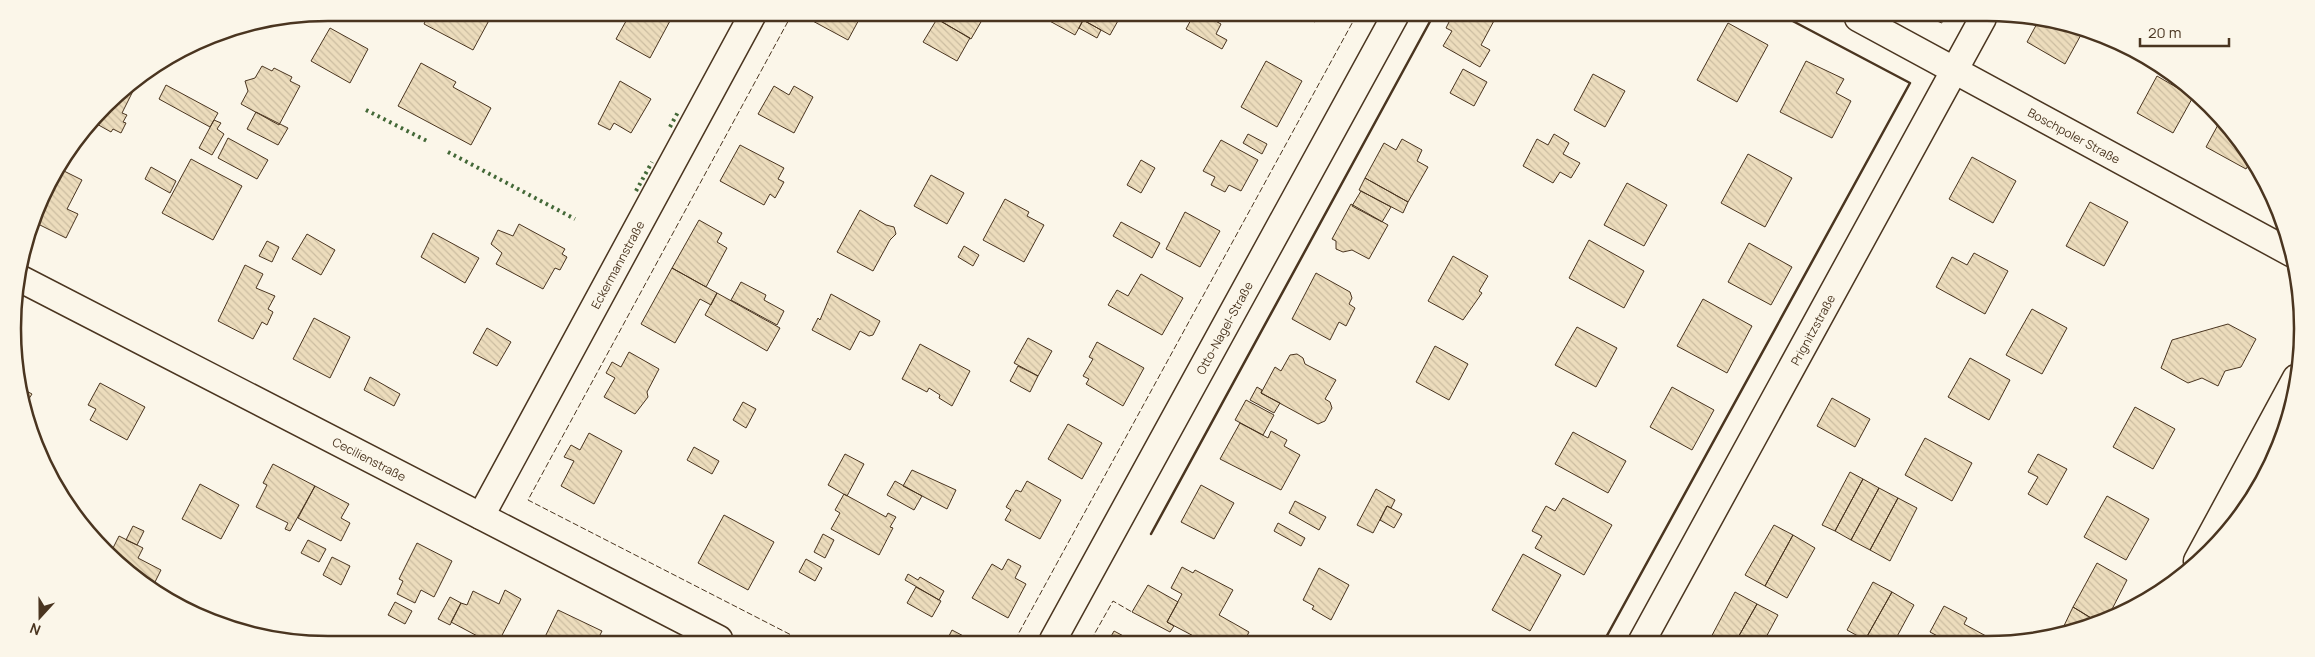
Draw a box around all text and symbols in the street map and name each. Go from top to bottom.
scale bar [2140,15,2229,47]
text: 20 m [2148,22,2181,43]
street label: Boschpoler Straße [2025,103,2123,167]
street label: Eckermannstraße [586,217,648,312]
street label: Otto-Nagel-Straße [1192,278,1257,377]
street label: Prignitzstraße [1786,291,1839,368]
street label: Cecilienstraße [330,433,409,485]
north arrow [15,592,65,642]
text: N [27,619,43,640]

